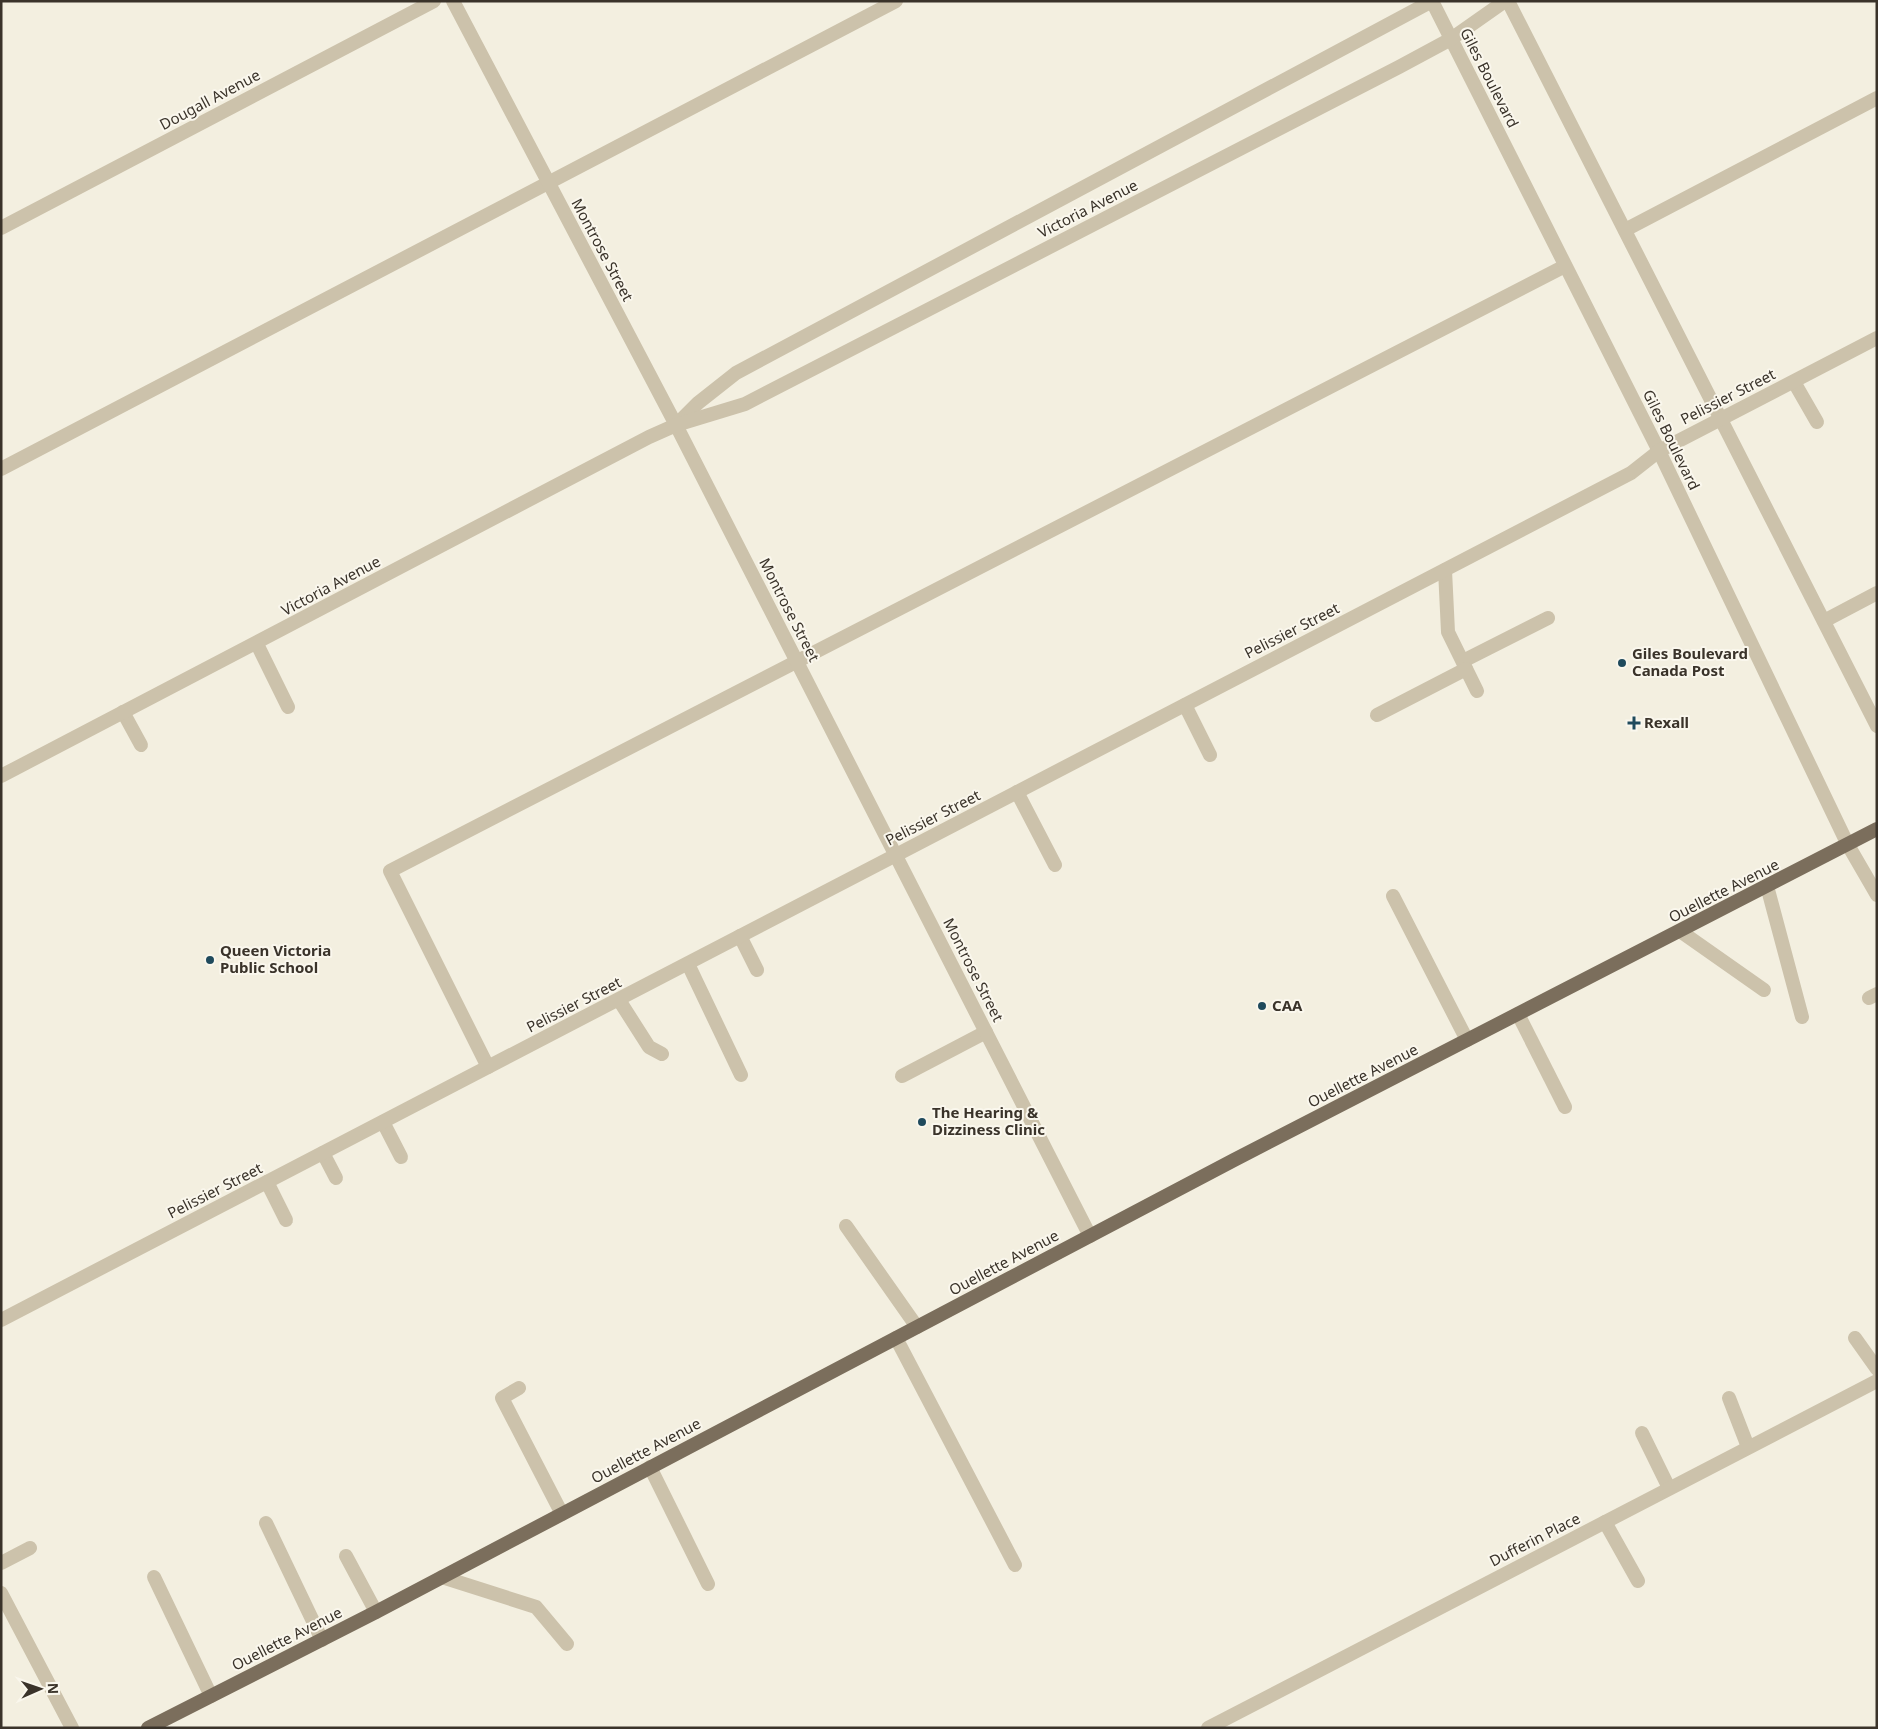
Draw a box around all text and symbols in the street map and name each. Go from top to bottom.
street label: Giles Boulevard [1456,24,1524,131]
street label: Dougall Avenue [156,64,263,134]
street label: Victoria Avenue [1034,174,1141,242]
street label: Montrose Street [567,195,639,305]
street label: Pelissier Street [1677,363,1779,429]
street label: Giles Boulevard [1639,386,1705,493]
street label: Victoria Avenue [277,551,384,620]
street label: Montrose Street [755,554,825,665]
street label: Pelissier Street [1241,597,1343,663]
place label: Giles Boulevard Canada Post [1632,643,1748,680]
marker: Giles Boulevard Canada Post [1616,657,1628,669]
place label: Rexall [1644,712,1689,732]
marker: Rexall [1628,717,1640,729]
street label: Pelissier Street [882,784,984,850]
street label: Ouellette Avenue [1665,854,1782,927]
street label: Montrose Street [939,914,1009,1025]
place label: Queen Victoria Public School [220,940,331,977]
marker: Queen Victoria Public School [204,954,216,966]
street label: Pelissier Street [523,971,625,1037]
place label: CAA [1272,995,1303,1015]
marker: CAA [1256,1000,1268,1012]
street label: Ouellette Avenue [1304,1039,1421,1112]
place label: The Hearing & Dizziness Clinic [932,1102,1045,1139]
marker: The Hearing & Dizziness Clinic [916,1116,928,1128]
street label: Pelissier Street [164,1157,266,1223]
street label: Ouellette Avenue [945,1225,1062,1299]
street label: Ouellette Avenue [587,1413,704,1487]
street label: Dufferin Place [1486,1508,1583,1571]
street label: Ouellette Avenue [228,1602,345,1675]
north arrow [15,1664,65,1714]
text: N [44,1683,63,1695]

